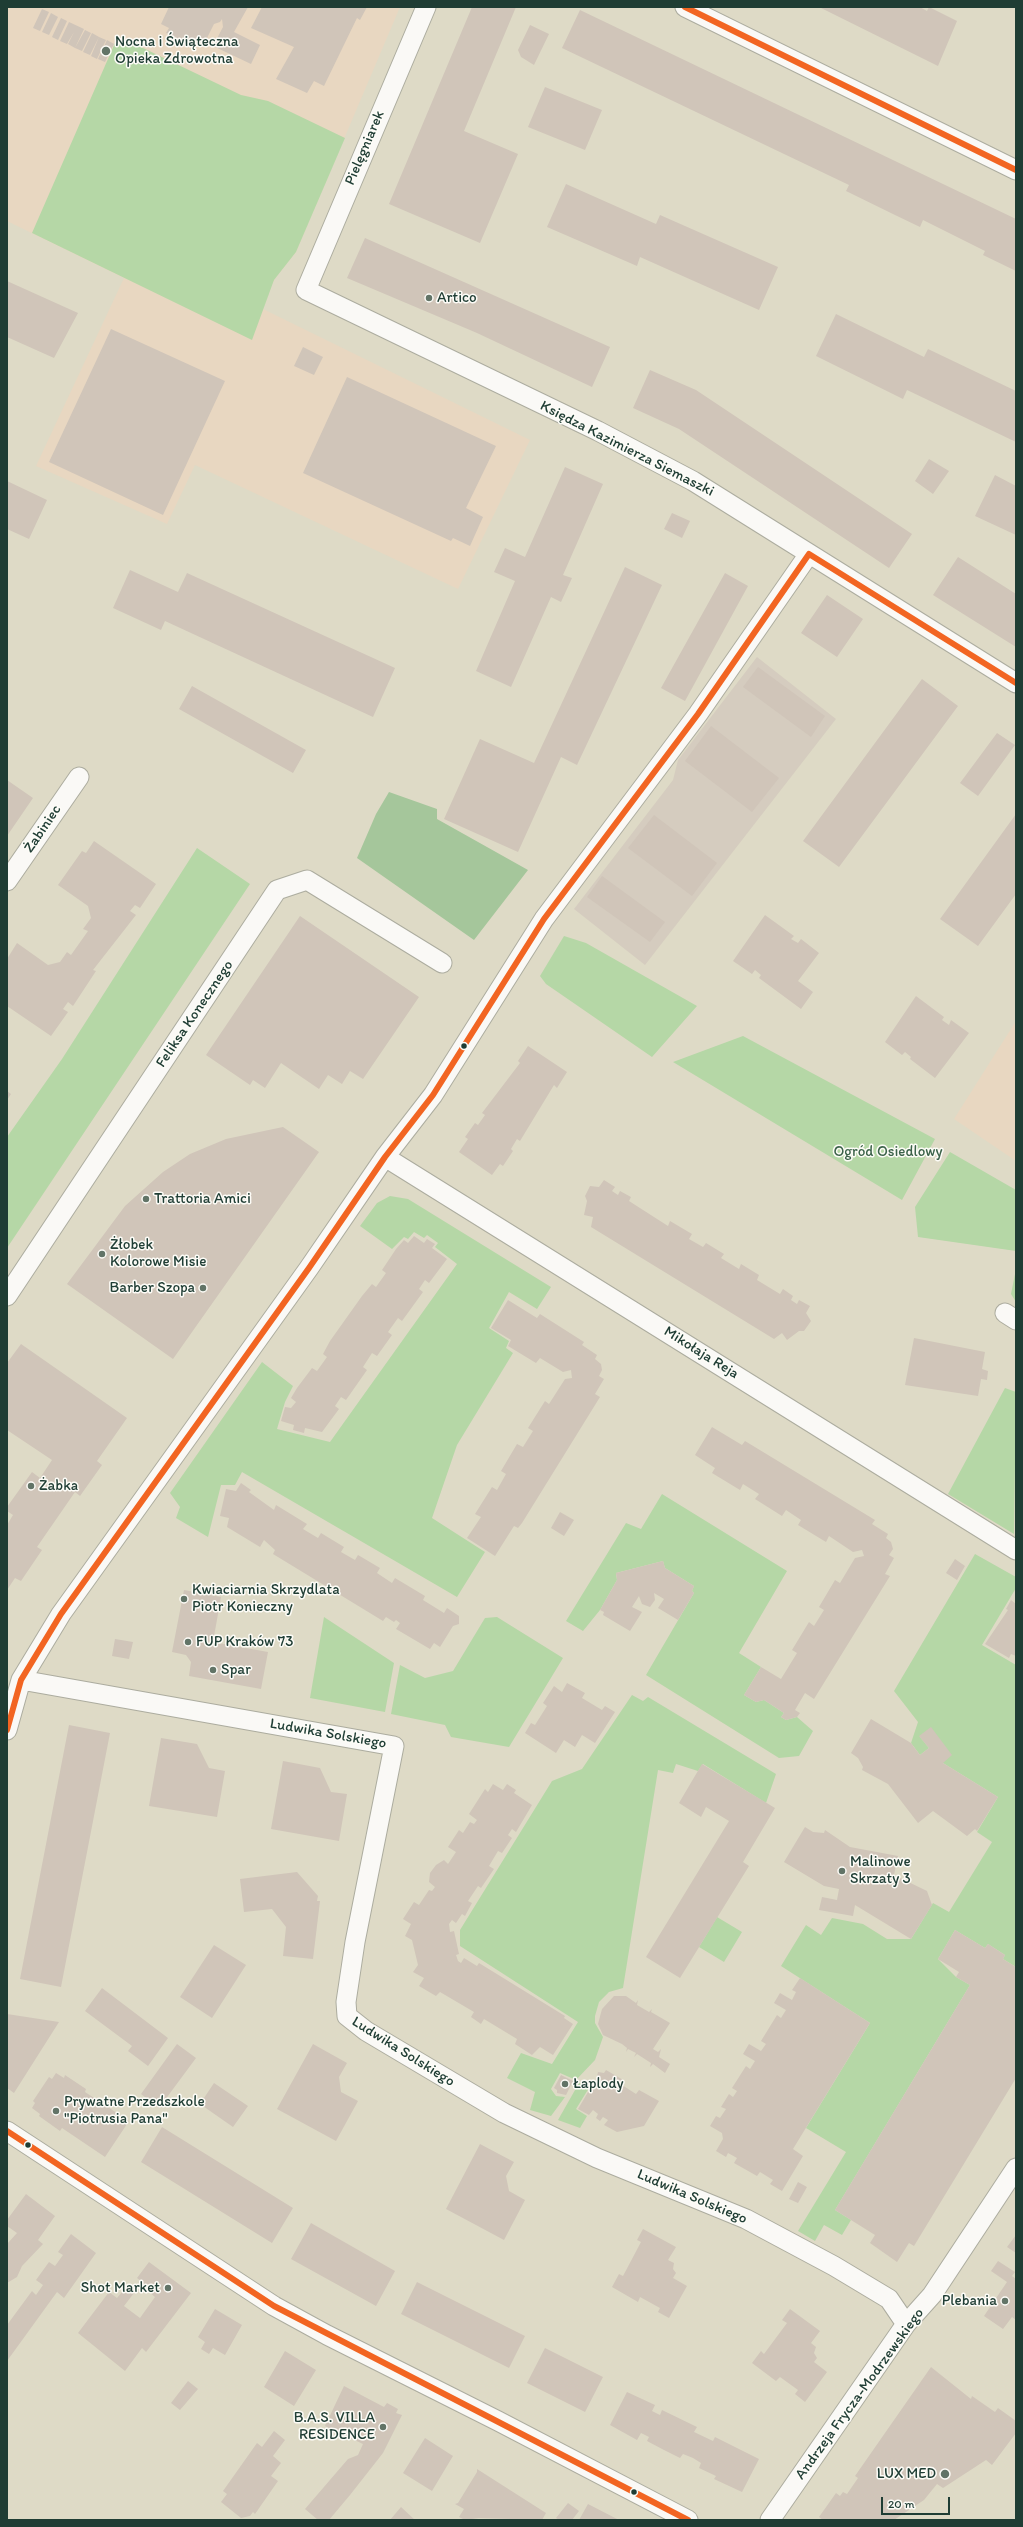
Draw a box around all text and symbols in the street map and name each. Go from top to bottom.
place label: Nocna i Świąteczna Opieka Zdrowotna [115,33,239,68]
marker: Nocna i Świąteczna Opieka Zdrowotna [100,45,112,57]
street label: Pielęgniarek [341,108,389,188]
place label: Artico [437,289,477,307]
marker: Artico [424,293,434,303]
street label: Księdza Kazimierza Siemaszki [537,397,717,501]
street label: Żabiniec [20,802,66,856]
street label: Feliksa Konecznego [152,957,238,1071]
unlabelled marker [459,1041,469,1051]
park label: Ogród Osiedlowy [833,1143,943,1161]
place label: Trattoria Amici [154,1190,251,1208]
marker: Trattoria Amici [141,1194,151,1204]
place label: Żłobek Kolorowe Misie [110,1236,206,1271]
marker: Żłobek Kolorowe Misie [97,1249,107,1259]
place label: Barber Szopa [110,1279,195,1297]
marker: Barber Szopa [198,1283,208,1293]
street label: Mikołaja Reja [660,1323,742,1383]
place label: Żabka [39,1477,78,1495]
marker: Żabka [26,1481,36,1491]
place label: Kwiaciarnia Skrzydlata Piotr Konieczny [192,1581,340,1616]
marker: Kwiaciarnia Skrzydlata Piotr Konieczny [179,1594,189,1604]
place label: FUP Kraków 73 [196,1633,293,1651]
marker: FUP Kraków 73 [183,1637,193,1647]
place label: Spar [221,1661,251,1679]
marker: Spar [208,1665,218,1675]
street label: Ludwika Solskiego [268,1715,388,1753]
place label: Malinowe Skrzaty 3 [850,1853,911,1888]
marker: Malinowe Skrzaty 3 [837,1866,847,1876]
street label: Ludwika Solskiego [348,2013,458,2091]
place label: Łaplody [573,2075,624,2093]
marker: Łaplody [560,2079,570,2089]
place label: Prywatne Przedszkole "Piotrusia Pana" [64,2093,205,2128]
marker: Prywatne Przedszkole "Piotrusia Pana" [51,2106,61,2116]
unlabelled marker [23,2140,33,2150]
street label: Ludwika Solskiego [634,2166,750,2228]
place label: Shot Market [81,2279,160,2297]
marker: Shot Market [163,2283,173,2293]
place label: Plebania [942,2292,997,2310]
marker: Plebania [1000,2296,1010,2306]
street label: Andrzeja Frycza-Modrzewskiego [792,2305,928,2483]
place label: B.A.S. VILLA RESIDENCE [294,2409,375,2444]
marker: B.A.S. VILLA RESIDENCE [378,2422,388,2432]
place label: LUX MED [877,2465,936,2483]
marker: LUX MED [939,2468,951,2480]
unlabelled marker [629,2487,639,2497]
scale bar [883,2489,952,2515]
text: 20 m [888,2497,915,2511]

